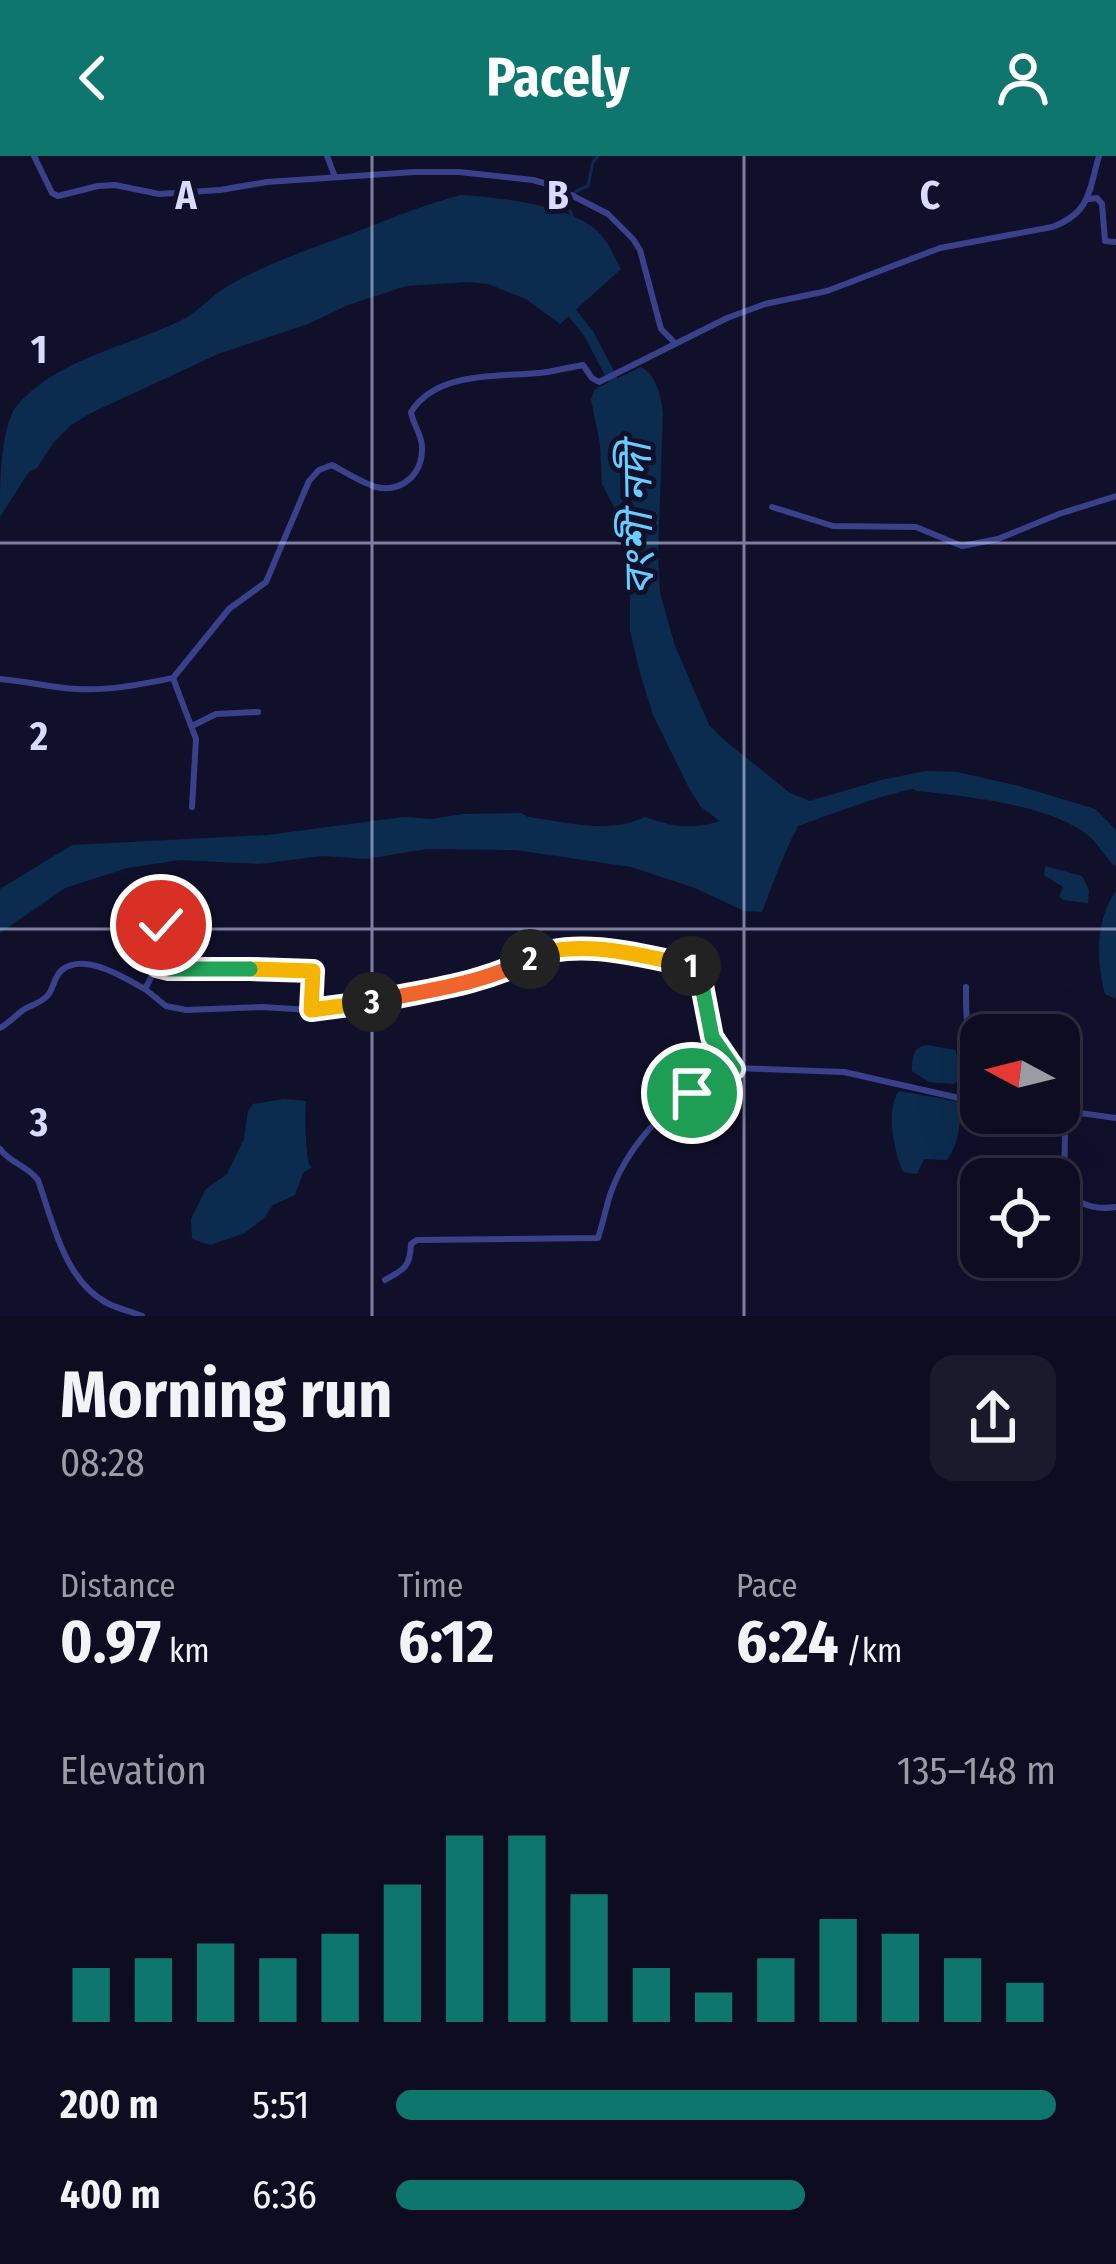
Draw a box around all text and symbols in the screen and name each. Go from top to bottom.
icon: back [60,45,126,111]
icon: person [990,45,1056,111]
text: Pacely [486,46,630,110]
text: A [174,173,197,219]
text: B [547,173,569,219]
text: C [920,173,941,219]
text: 1 [31,327,47,373]
water label: বংশী নদী [612,434,664,596]
text: 2 [29,714,48,760]
pin [110,874,212,976]
icon: check [128,892,194,958]
pin: 2 [500,929,560,989]
pin: 1 [661,936,721,996]
text: 2 [522,939,538,979]
text: 1 [684,946,698,986]
pin: 3 [342,972,402,1032]
text: 3 [364,982,380,1022]
north arrow [960,1014,1080,1134]
map controls [960,1014,1080,1278]
pin [641,1042,743,1144]
icon: arrive [659,1060,725,1126]
text: 3 [29,1100,48,1146]
button: locate [960,1158,1080,1278]
text: Morning run [60,1355,393,1434]
button: share [930,1355,1056,1481]
text: 08:28 [60,1440,145,1486]
text: Distance [60,1566,176,1606]
text: Time [398,1566,463,1606]
text: Pace [736,1566,798,1606]
text: 0.97 [60,1606,161,1678]
text: 6:12 [398,1606,494,1678]
text: 6:24 [736,1606,839,1678]
text: km [161,1631,210,1671]
text: /km [839,1631,903,1671]
text: Elevation [60,1748,207,1794]
text: 135–148 m [897,1748,1056,1794]
text: 200 m [60,2082,159,2128]
text: 5:51 [252,2082,310,2128]
text: 400 m [60,2172,161,2218]
text: 6:36 [252,2172,317,2218]

